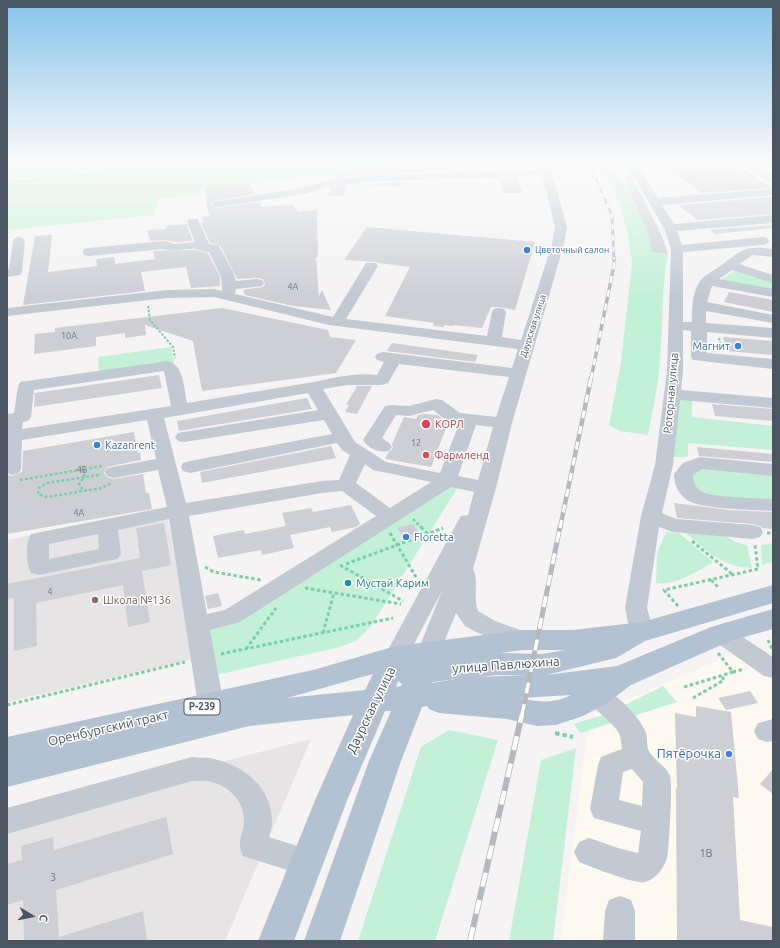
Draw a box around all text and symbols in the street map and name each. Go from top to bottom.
marker: Цветочный салон [522,245,532,255]
place label: Цветочный салон [535,245,609,255]
house number: 4А [288,282,298,292]
street label: Даурская улица [518,293,548,359]
house number: 10А [61,331,77,341]
place label: Магнит [693,339,730,353]
marker: Магнит [733,341,743,351]
street label: Роторная улица [661,352,681,434]
place label: КОРЛ [435,417,464,431]
marker: КОРЛ [420,418,432,430]
place label: Kazanrent [105,438,155,452]
house number: 12 [411,438,421,448]
marker: Kazanrent [92,440,102,450]
place label: Фармленд [434,448,489,462]
marker: Фармленд [421,450,431,460]
house number: 4Б [77,465,87,475]
house number: 4А [74,508,84,518]
place label: Floretta [414,530,454,544]
marker: Floretta [401,532,411,542]
place label: Мустай Карим [356,576,429,590]
marker: Мустай Карим [343,578,353,588]
house number: 4 [47,587,53,597]
place label: Школа №136 [103,593,171,607]
marker: Школа №136 [90,595,100,605]
street label: улица Павлюхина [452,653,560,677]
street label: Даурская улица [343,664,399,756]
road number: Р-239 [184,699,220,715]
street label: Оренбургский тракт [46,707,170,749]
place label: Пятёрочка [657,746,721,762]
marker: Пятёрочка [724,749,734,759]
house number: 1В [699,846,713,860]
house number: 3 [50,870,56,884]
north arrow [12,896,52,936]
text: С [37,914,50,923]

